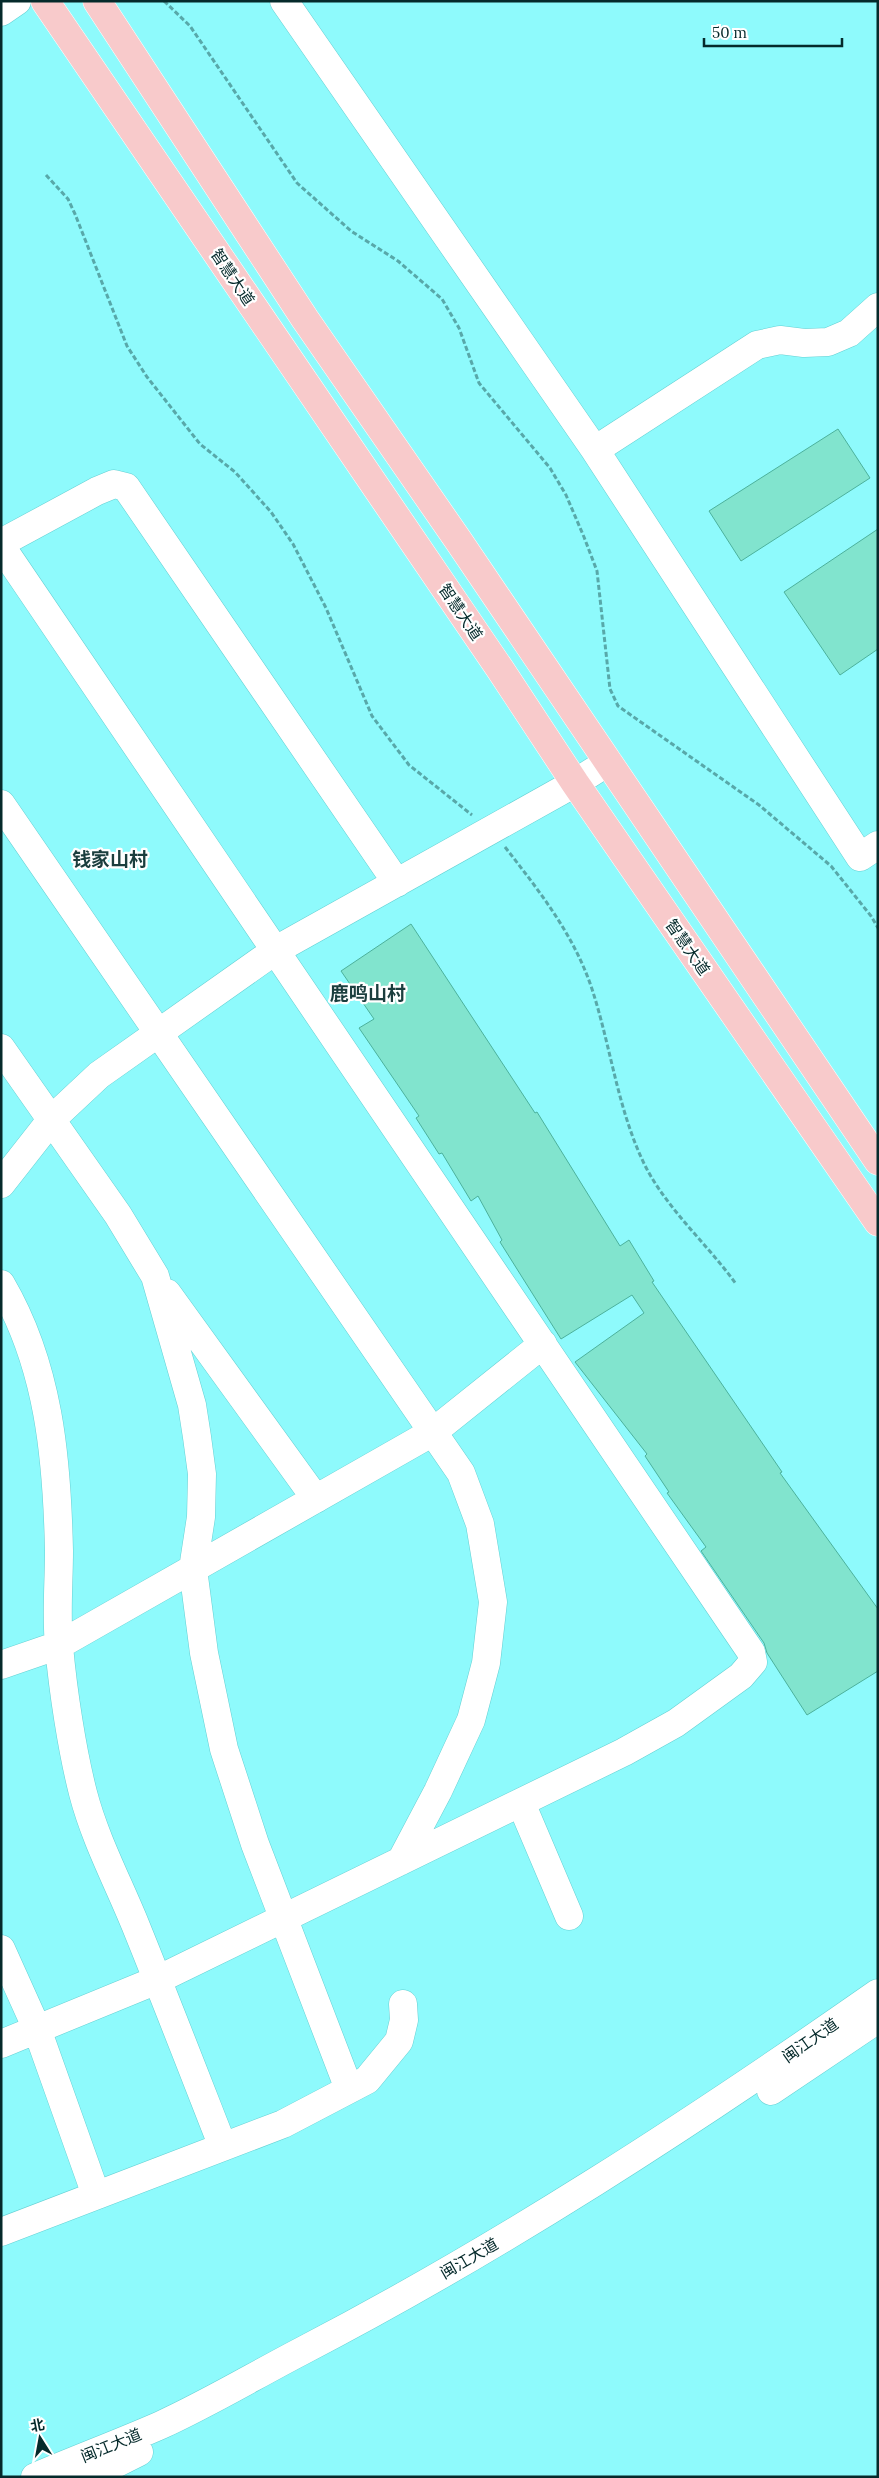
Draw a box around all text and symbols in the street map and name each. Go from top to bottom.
scale bar [704,15,842,47]
text: 50 m [712,23,747,42]
street label: 智慧大道 [207,245,259,309]
street label: 智慧大道 [435,580,487,644]
district label: 钱家山村 [72,847,148,871]
street label: 智慧大道 [661,915,715,979]
district label: 鹿鸣山村 [330,981,406,1005]
street label: 闽江大道 [778,2013,842,2067]
street label: 闽江大道 [436,2233,502,2283]
north arrow [15,2413,65,2463]
text: 北 [29,2415,46,2435]
street label: 闽江大道 [78,2424,144,2466]

